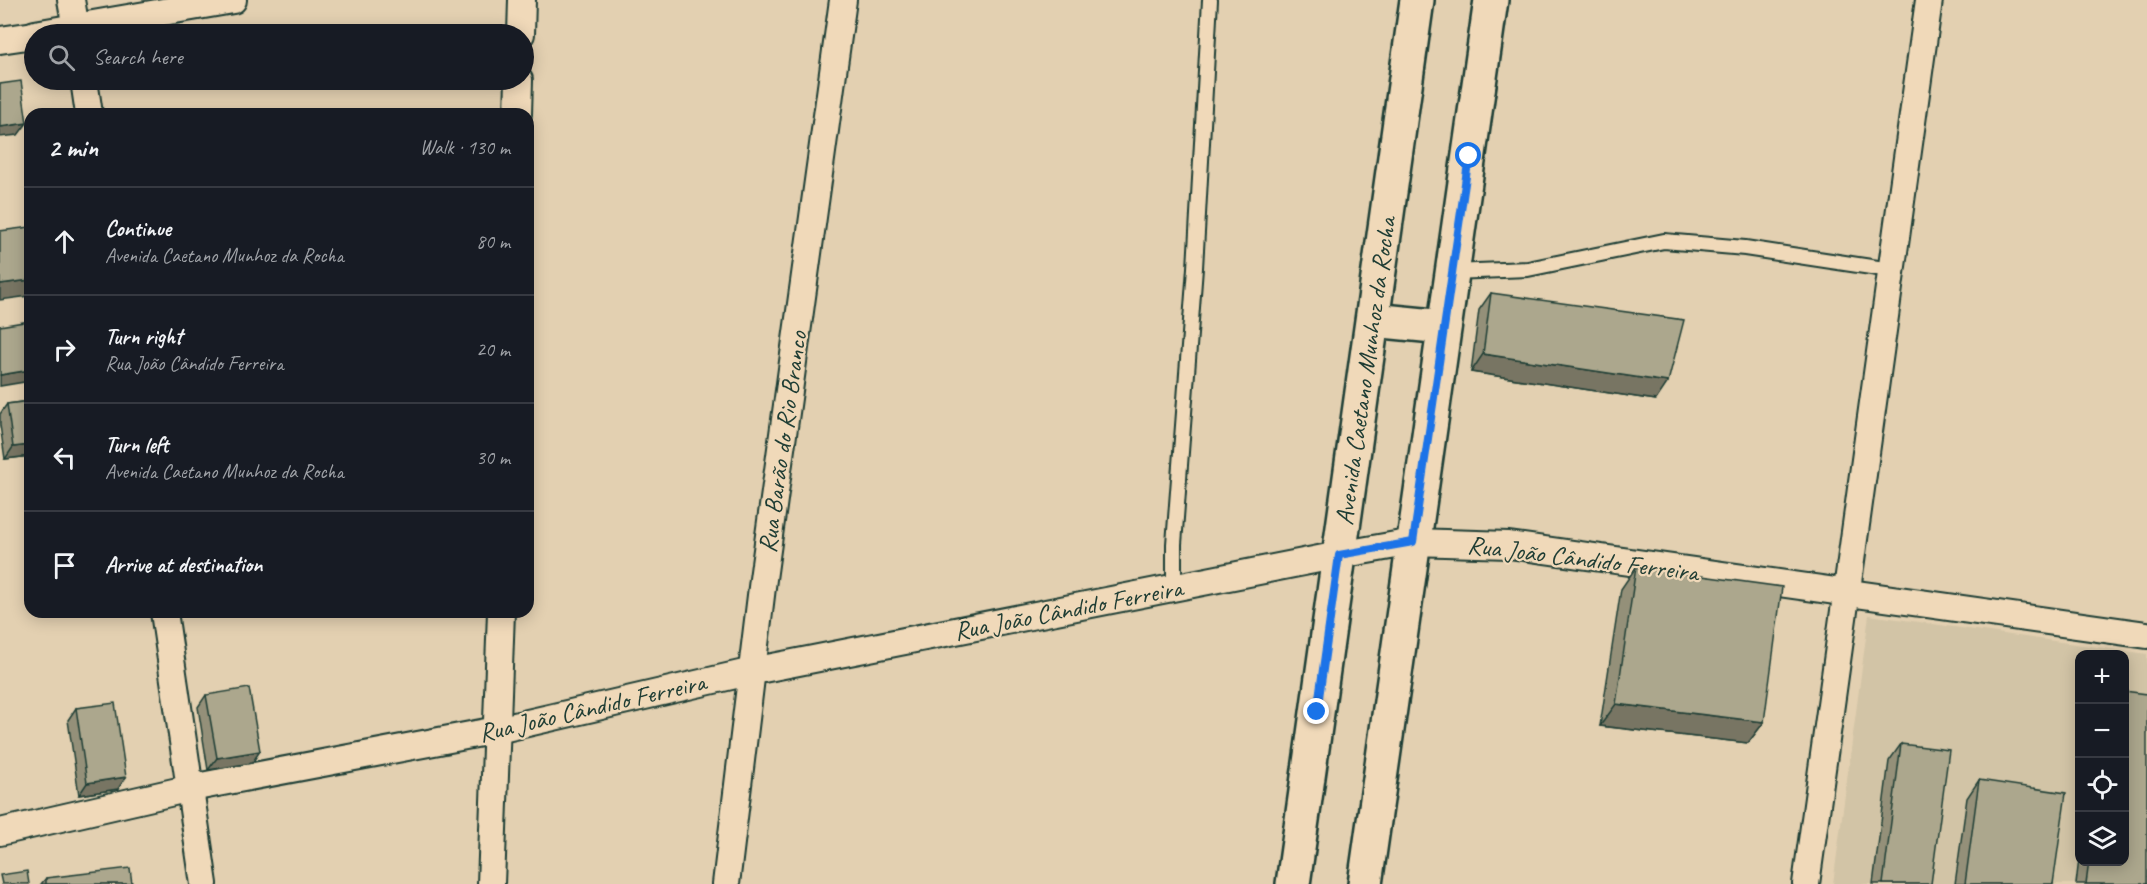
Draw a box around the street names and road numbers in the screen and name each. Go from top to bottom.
street label: Avenida Caetano Munhoz da Rocha [1328,213,1404,527]
street label: Rua Barão do Rio Branco [751,327,815,555]
street label: Rua João Cândido Ferreira [1466,528,1702,589]
street label: Rua João Cândido Ferreira [951,571,1187,648]
street label: Rua João Cândido Ferreira [475,665,711,750]

